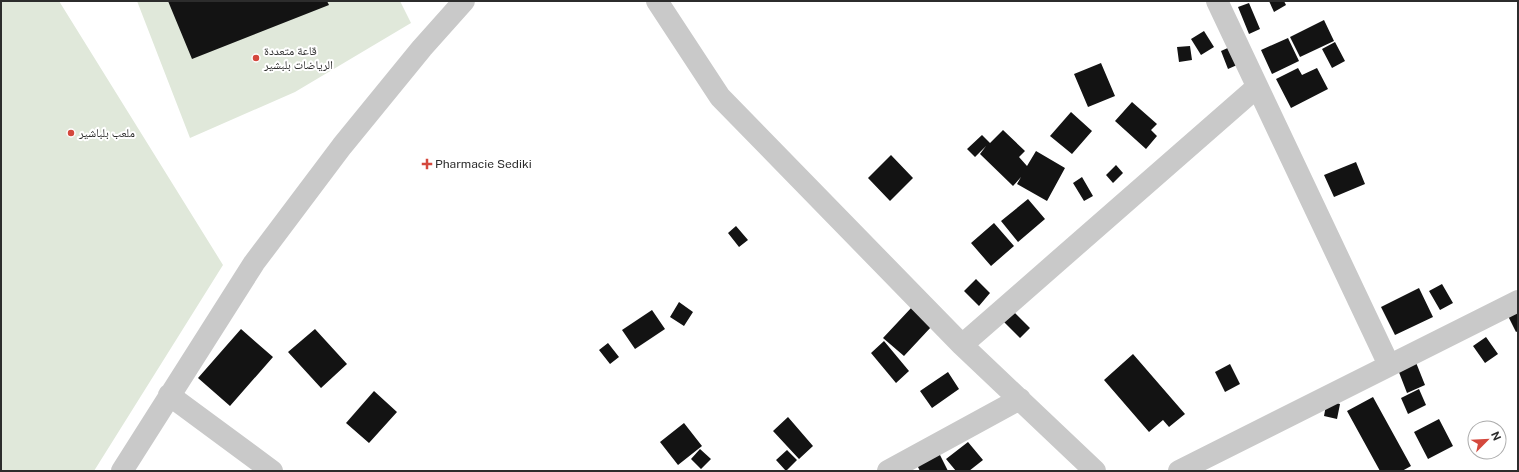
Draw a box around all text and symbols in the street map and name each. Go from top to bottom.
place label: قاعة متعددة الرياضات بلبشير [263,44,333,72]
marker: قاعة متعددة الرياضات بلبشير [251,53,261,63]
place label: ملعب بلباشير [78,126,135,140]
marker: ملعب بلباشير [66,128,76,138]
place label: Pharmacie Sediki [435,157,532,171]
marker: Pharmacie Sediki [422,159,432,169]
north arrow [1467,420,1507,460]
text: N [1489,430,1503,442]

